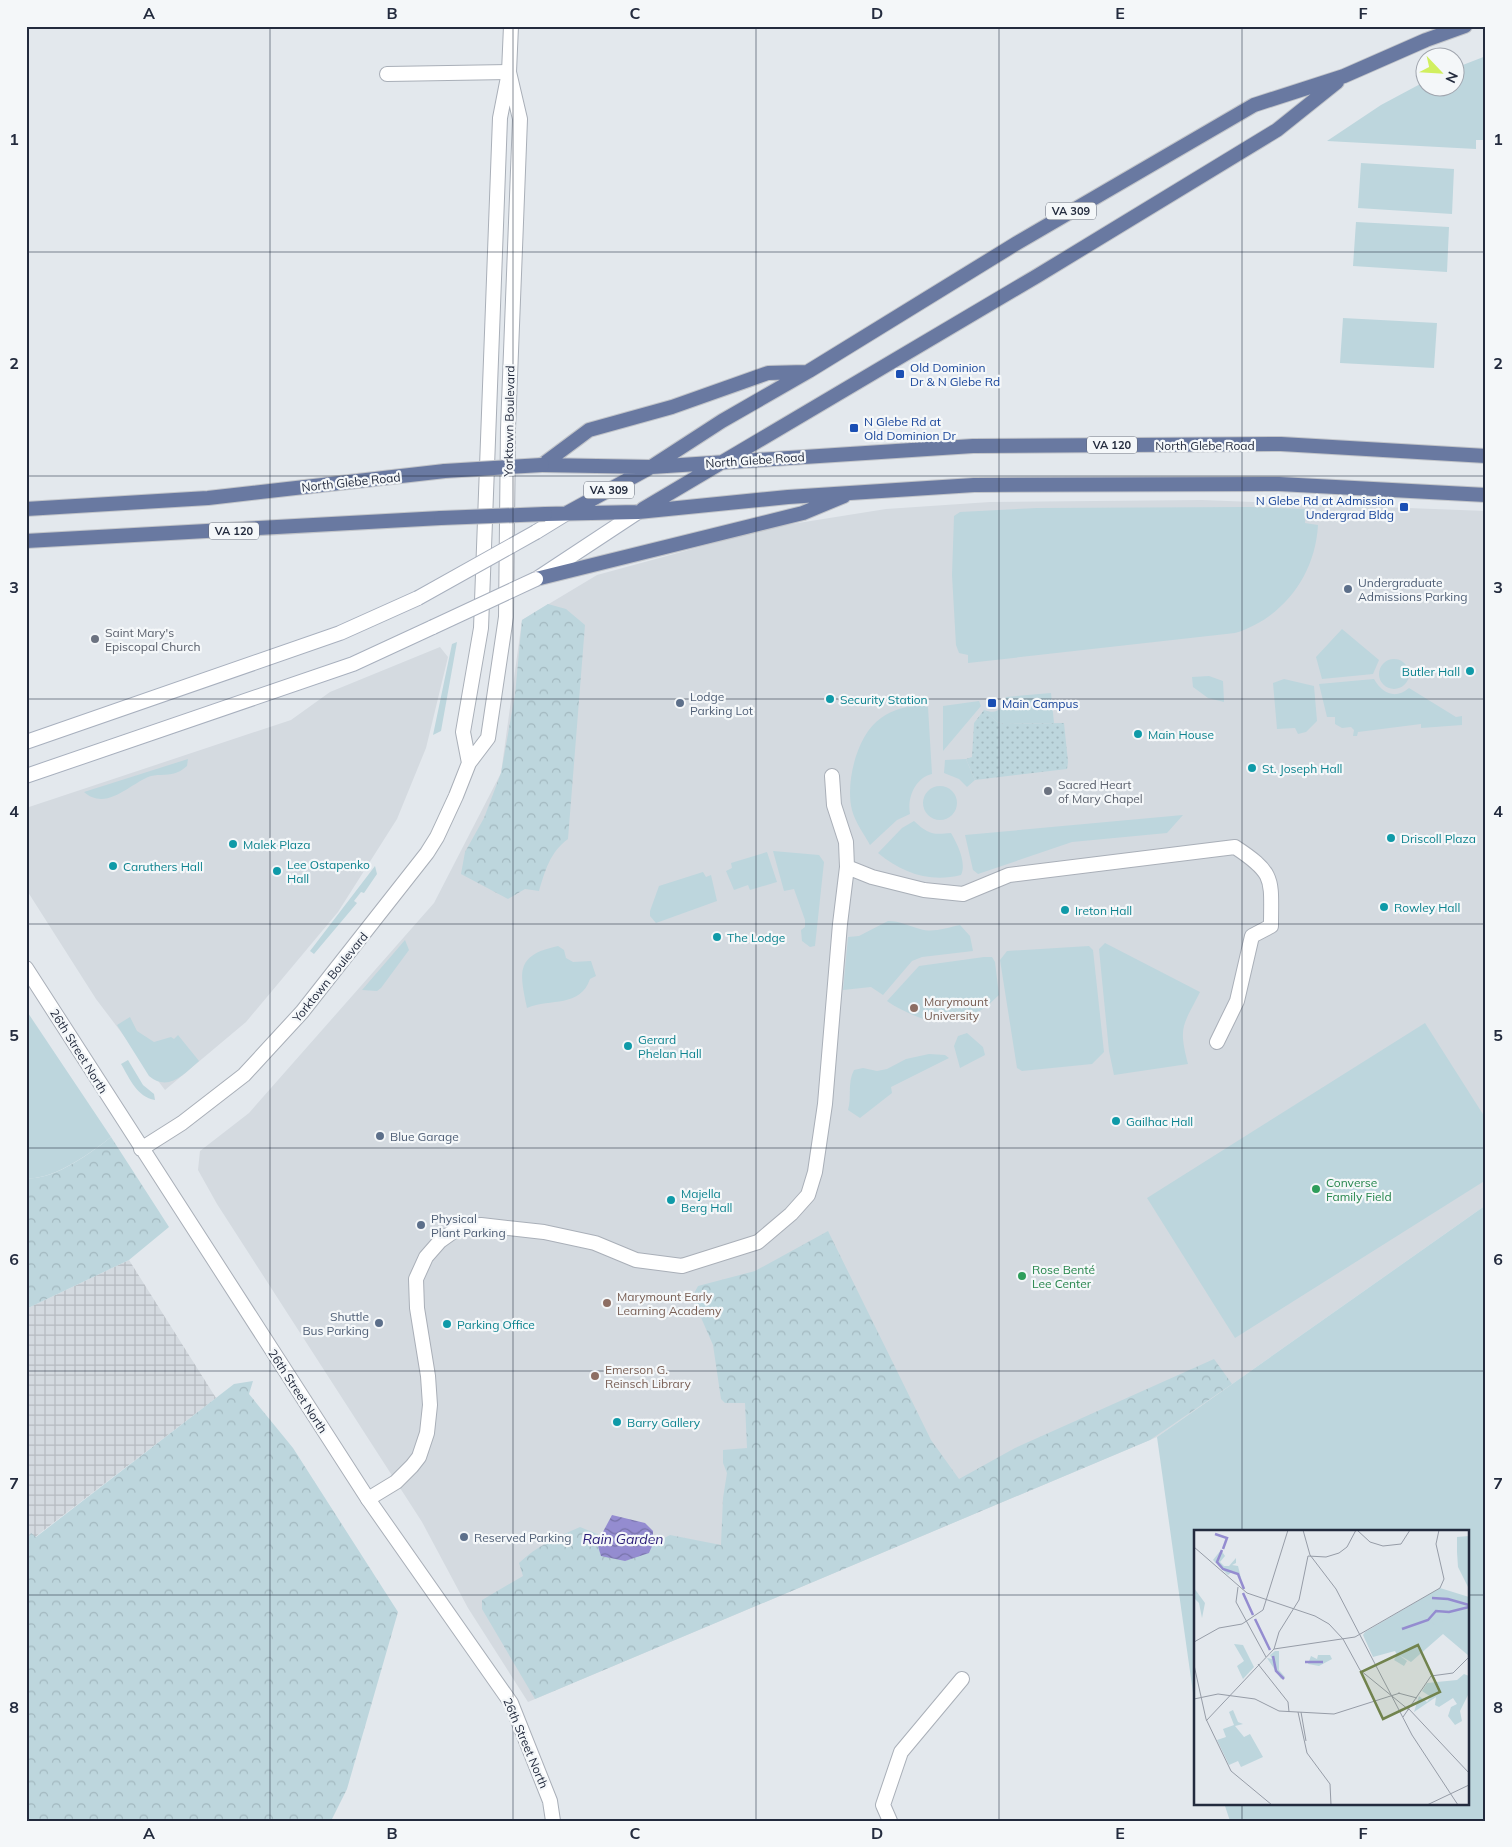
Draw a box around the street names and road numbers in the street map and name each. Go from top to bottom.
road number: VA 309 [1046,202,1096,220]
street label: Yorktown Boulevard [501,365,517,478]
road number: VA 120 [1087,436,1137,454]
street label: North Glebe Road [1155,438,1255,453]
street label: North Glebe Road [705,449,805,471]
street label: North Glebe Road [301,469,401,495]
road number: VA 309 [584,482,634,498]
road number: VA 120 [209,522,259,540]
street label: Yorktown Boulevard [289,929,371,1026]
street label: 26th Street North [47,1006,111,1096]
street label: 26th Street North [265,1346,331,1436]
street label: 26th Street North [500,1696,552,1790]

